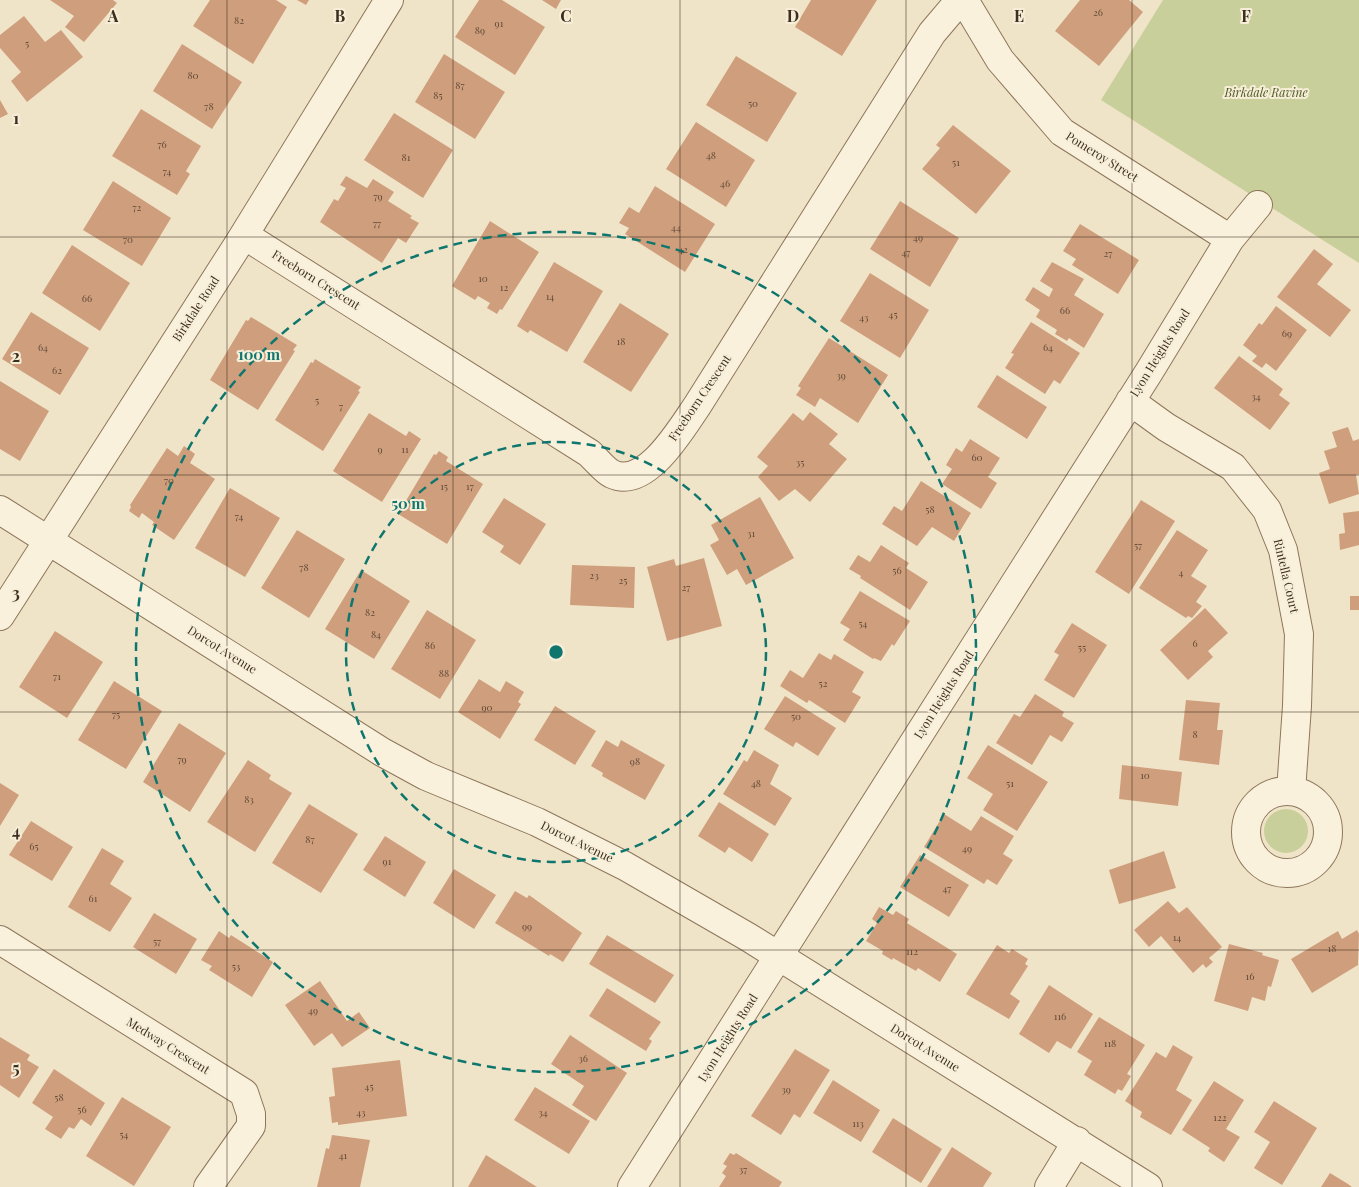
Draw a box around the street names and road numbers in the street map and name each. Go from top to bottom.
street label: Pomeroy Street [1063,127,1142,185]
street label: Freeborn Crescent [269,246,364,313]
street label: Birkdale Road [168,273,222,344]
street label: Lyon Heights Road [1126,305,1193,399]
street label: Freeborn Crescent [664,350,734,444]
street label: Rintella Court [1271,537,1303,615]
street label: Dorcot Avenue [185,621,260,677]
street label: Lyon Heights Road [910,647,977,741]
street label: Dorcot Avenue [538,817,616,866]
street label: Lyon Heights Road [694,990,761,1084]
street label: Medway Crescent [124,1013,214,1078]
street label: Dorcot Avenue [888,1019,963,1075]

